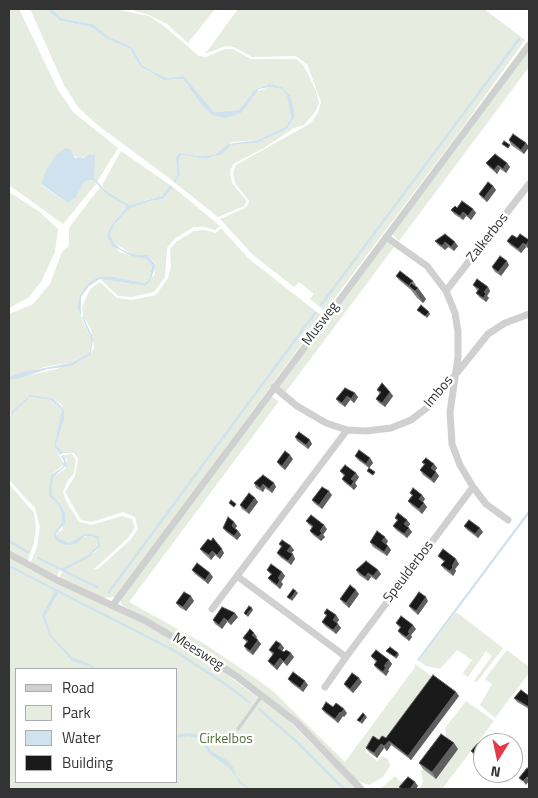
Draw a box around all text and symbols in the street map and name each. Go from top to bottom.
street label: Zalkerbos [464,210,512,266]
street label: Musweg [299,299,343,349]
street label: Imbos [421,373,457,411]
street label: Speulderbos [380,538,438,606]
street label: Meesweg [169,630,227,674]
legend [15,668,178,783]
text: Road [62,676,94,699]
text: Park [62,701,91,724]
text: Water [62,726,101,749]
park label: Cirkelbos [199,732,253,748]
north arrow [473,733,523,783]
text: Building [62,751,113,774]
text: N [489,761,502,783]

